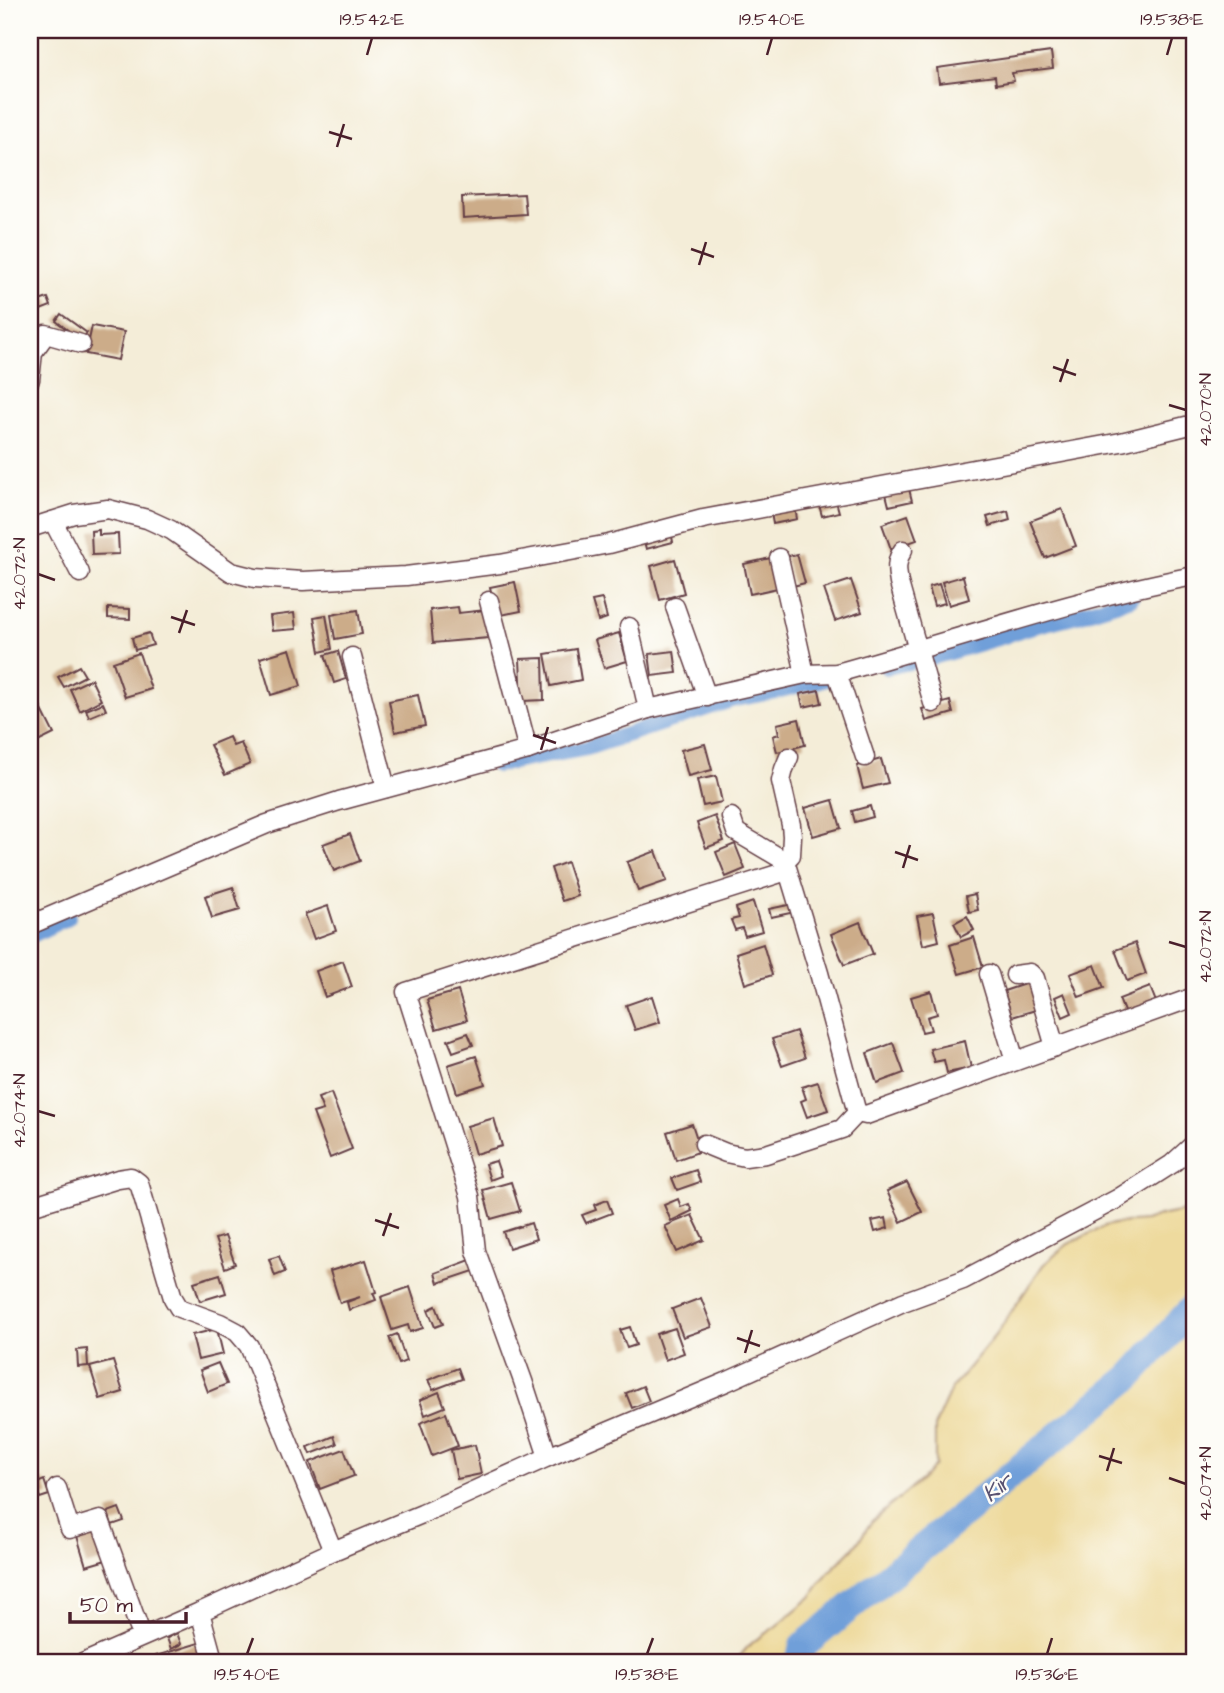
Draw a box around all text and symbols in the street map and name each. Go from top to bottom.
text: 19.542°E [340,7,405,32]
text: 19.540°E [739,7,805,32]
text: 19.538°E [1140,7,1204,32]
text: 42.070°N [1193,373,1218,447]
text: 42.072°N [7,537,32,611]
text: 42.072°N [1193,910,1218,984]
text: 42.074°N [7,1073,32,1149]
text: 42.074°N [1193,1446,1218,1522]
water label: Kir [976,1464,1021,1510]
scale bar [70,1581,186,1625]
text: 50 m [80,1591,134,1620]
text: 19.540°E [214,1662,280,1687]
text: 19.538°E [615,1662,679,1687]
text: 19.536°E [1016,1662,1079,1687]

